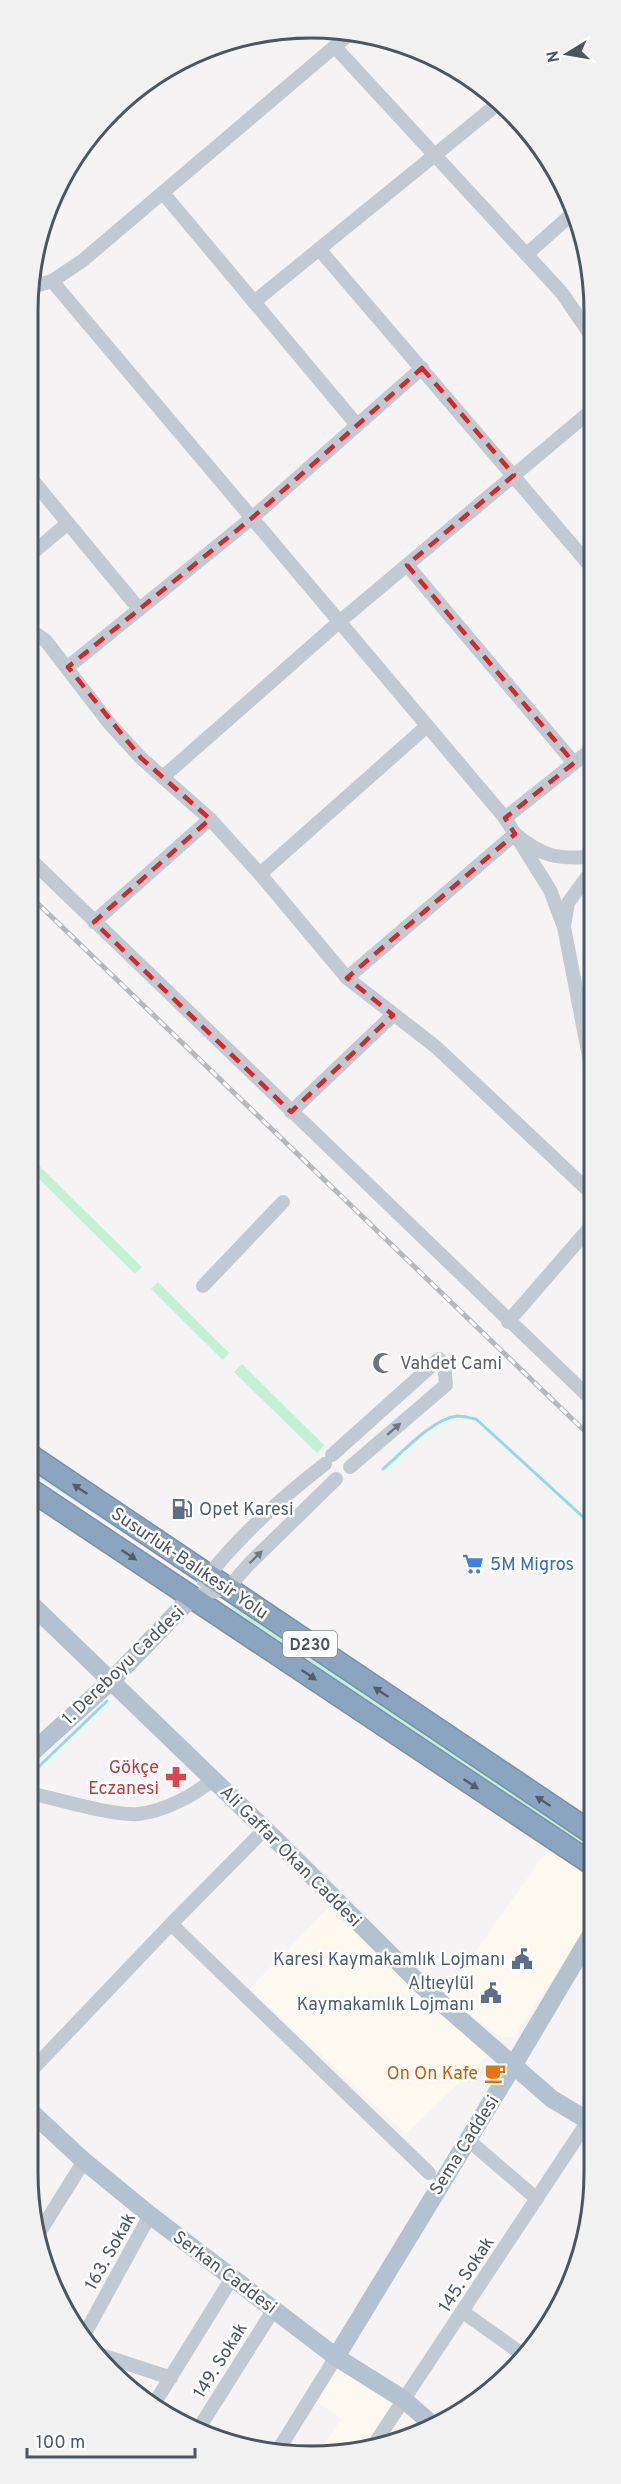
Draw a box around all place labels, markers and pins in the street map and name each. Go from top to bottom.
mosque icon: Vahdet Cami [371,1351,395,1375]
place label: Vahdet Cami [400,1353,502,1376]
fuel station icon: Opet Karesi [170,1497,194,1521]
place label: Opet Karesi [199,1499,294,1522]
supermarket icon: 5M Migros [461,1552,485,1576]
place label: 5M Migros [490,1554,574,1577]
place label: Gökçe Eczanesi [88,1757,159,1801]
pharmacy icon: Gökçe Eczanesi [164,1765,188,1789]
public building icon: Karesi Kaymakamlık Lojmanı [510,1947,534,1971]
place label: Karesi Kaymakamlık Lojmanı [273,1949,505,1972]
place label: Altıeylül Kaymakamlık Lojmanı [297,1973,474,2017]
public building icon: Altıeylül Kaymakamlık Lojmanı [479,1981,503,2005]
cafe icon: On On Kafe [483,2061,507,2085]
place label: On On Kafe [387,2063,478,2086]

